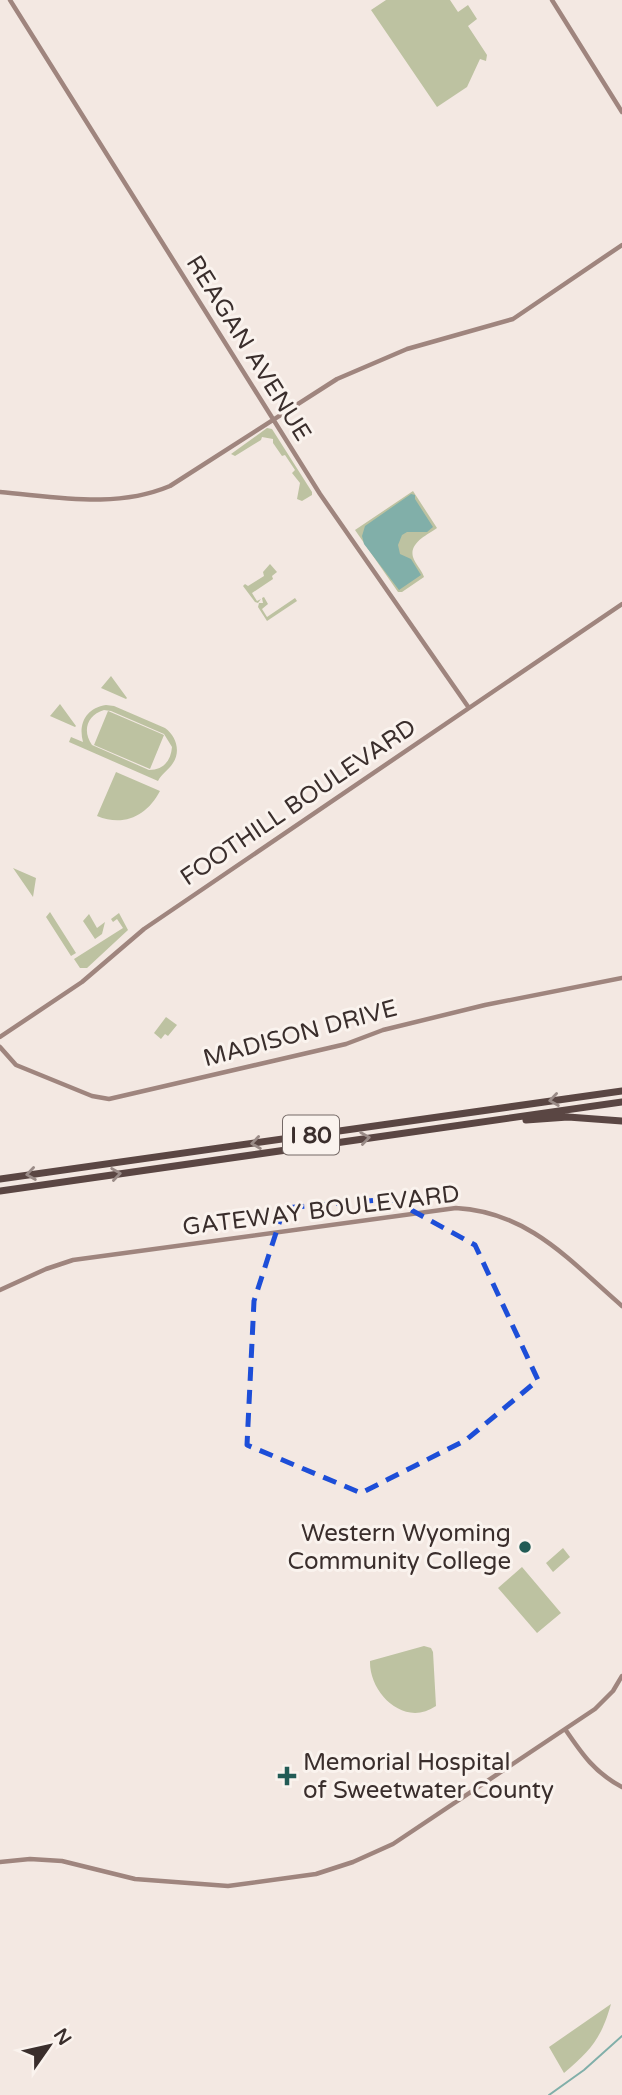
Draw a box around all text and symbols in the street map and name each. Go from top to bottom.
street label: REAGAN AVENUE [180,250,317,446]
street label: FOOTHILL BOULEVARD [175,713,422,892]
street label: MADISON DRIVE [200,994,400,1073]
one-way arrow [549,1093,560,1108]
road number: I 80 [283,1116,339,1154]
one-way arrow [360,1131,371,1146]
one-way arrow [251,1135,262,1150]
one-way arrow [25,1167,37,1182]
one-way arrow [110,1167,122,1182]
street label: GATEWAY BOULEVARD [181,1179,461,1242]
place label: Western Wyoming Community College [288,1519,511,1576]
marker: Western Wyoming Community College [517,1539,533,1555]
place label: Memorial Hospital of Sweetwater County [303,1748,554,1805]
marker: Memorial Hospital of Sweetwater County [277,1766,297,1786]
north arrow [14,2011,84,2081]
text: N [49,2025,76,2050]

